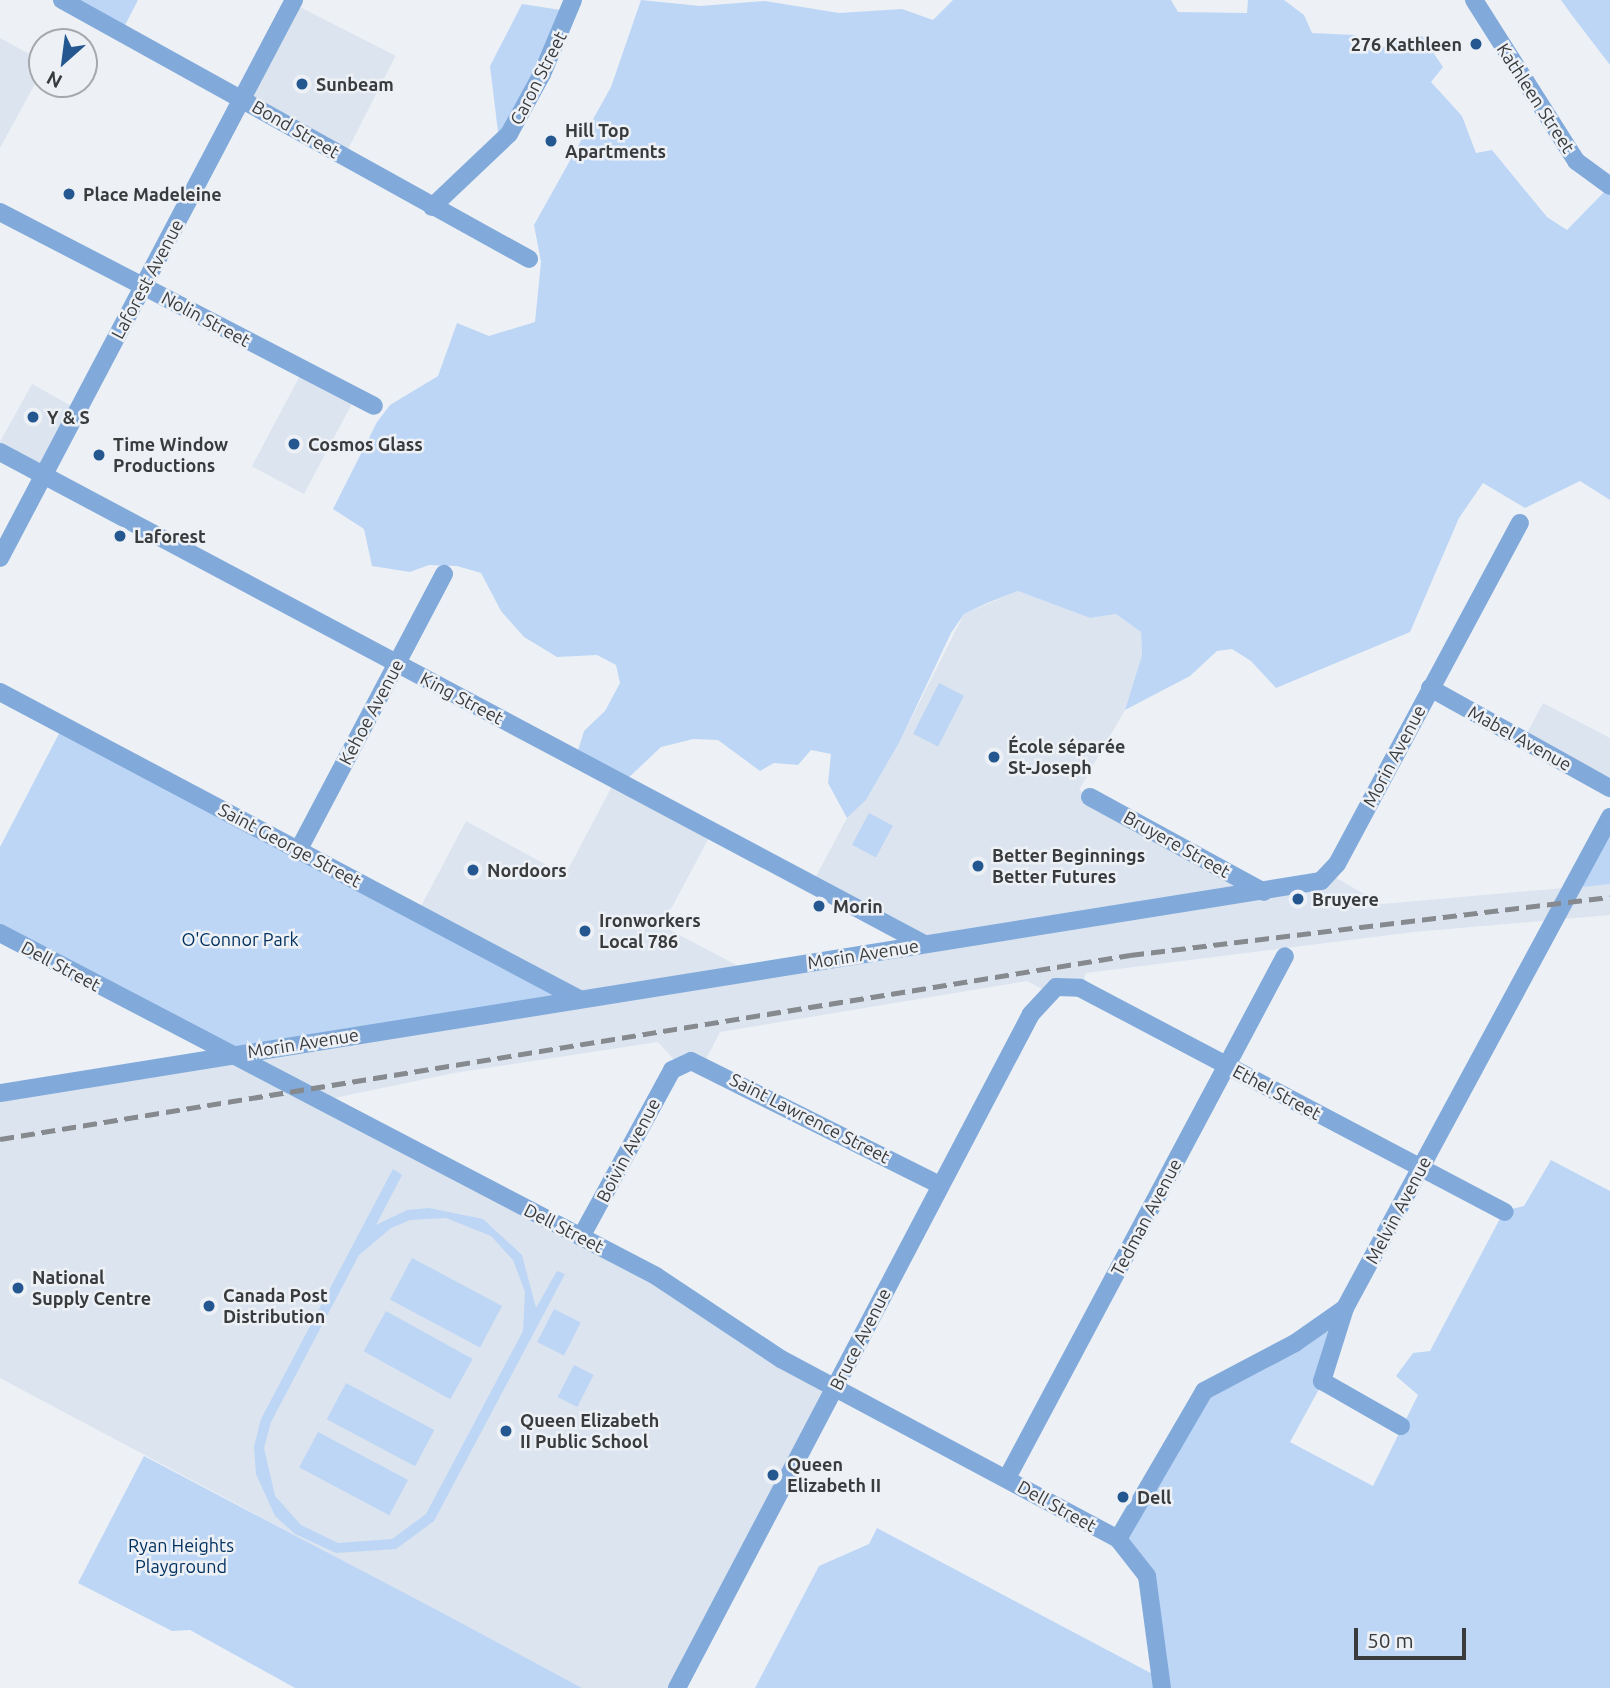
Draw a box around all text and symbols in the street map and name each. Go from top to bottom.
north arrow [28,28,98,98]
street label: Caron Street [505,28,571,128]
place label: 276 Kathleen [1351,33,1462,55]
marker: 276 Kathleen [1468,36,1484,52]
street label: Kathleen Street [1492,39,1580,157]
text: N [43,67,66,93]
place label: Sunbeam [316,73,394,95]
marker: Sunbeam [294,76,310,92]
street label: Bond Street [249,95,343,163]
place label: Hill Top Apartments [565,120,666,162]
marker: Hill Top Apartments [543,133,559,149]
place label: Place Madeleine [83,183,222,205]
marker: Place Madeleine [61,186,77,202]
street label: Laforest Avenue [106,216,188,342]
street label: Nolin Street [158,287,254,351]
place label: Y & S [47,406,90,428]
marker: Y & S [25,409,41,425]
place label: Cosmos Glass [308,433,423,455]
place label: Time Window Productions [113,434,228,476]
marker: Cosmos Glass [286,436,302,452]
marker: Time Window Productions [91,447,107,463]
place label: Laforest [134,525,206,547]
marker: Laforest [112,528,128,544]
street label: Kehoe Avenue [334,656,408,768]
street label: King Street [417,667,507,729]
street label: Morin Avenue [1358,701,1430,811]
street label: Mabel Avenue [1465,701,1575,775]
place label: École séparée St-Joseph [1008,736,1125,778]
marker: École séparée St-Joseph [986,749,1002,765]
street label: Saint George Street [215,798,365,892]
street label: Bruyere Street [1120,806,1234,882]
place label: Better Beginnings Better Futures [992,845,1145,888]
marker: Better Beginnings Better Futures [970,858,986,874]
place label: Nordoors [487,859,567,881]
marker: Nordoors [465,862,481,878]
place label: Bruyere [1312,888,1379,910]
marker: Bruyere [1290,891,1306,907]
place label: Morin [833,895,883,917]
marker: Morin [811,898,827,914]
place label: Ironworkers Local 786 [599,910,701,953]
marker: Ironworkers Local 786 [577,923,593,939]
park label: O'Connor Park [181,928,299,950]
street label: Morin Avenue [806,935,920,973]
street label: Dell Street [18,936,104,996]
street label: Morin Avenue [246,1024,360,1062]
street label: Ethel Street [1229,1060,1325,1124]
street label: Saint Lawrence Street [726,1068,894,1168]
street label: Boivin Avenue [592,1094,664,1206]
street label: Melvin Avenue [1361,1153,1435,1267]
street label: Tedman Avenue [1106,1155,1186,1279]
street label: Dell Street [521,1199,607,1257]
place label: National Supply Centre [32,1267,151,1310]
marker: National Supply Centre [10,1280,26,1296]
street label: Bruce Avenue [825,1284,895,1394]
place label: Canada Post Distribution [223,1285,328,1328]
marker: Canada Post Distribution [201,1298,217,1314]
place label: Queen Elizabeth II Public School [520,1410,659,1452]
marker: Queen Elizabeth II Public School [498,1423,514,1439]
place label: Queen Elizabeth II [787,1454,881,1496]
marker: Queen Elizabeth II [765,1467,781,1483]
street label: Dell Street [1014,1476,1100,1536]
place label: Dell [1137,1486,1171,1508]
marker: Dell [1115,1489,1131,1505]
park label: Ryan Heights Playground [128,1535,234,1578]
scale bar [1358,1614,1470,1658]
text: 50 m [1367,1628,1414,1652]

